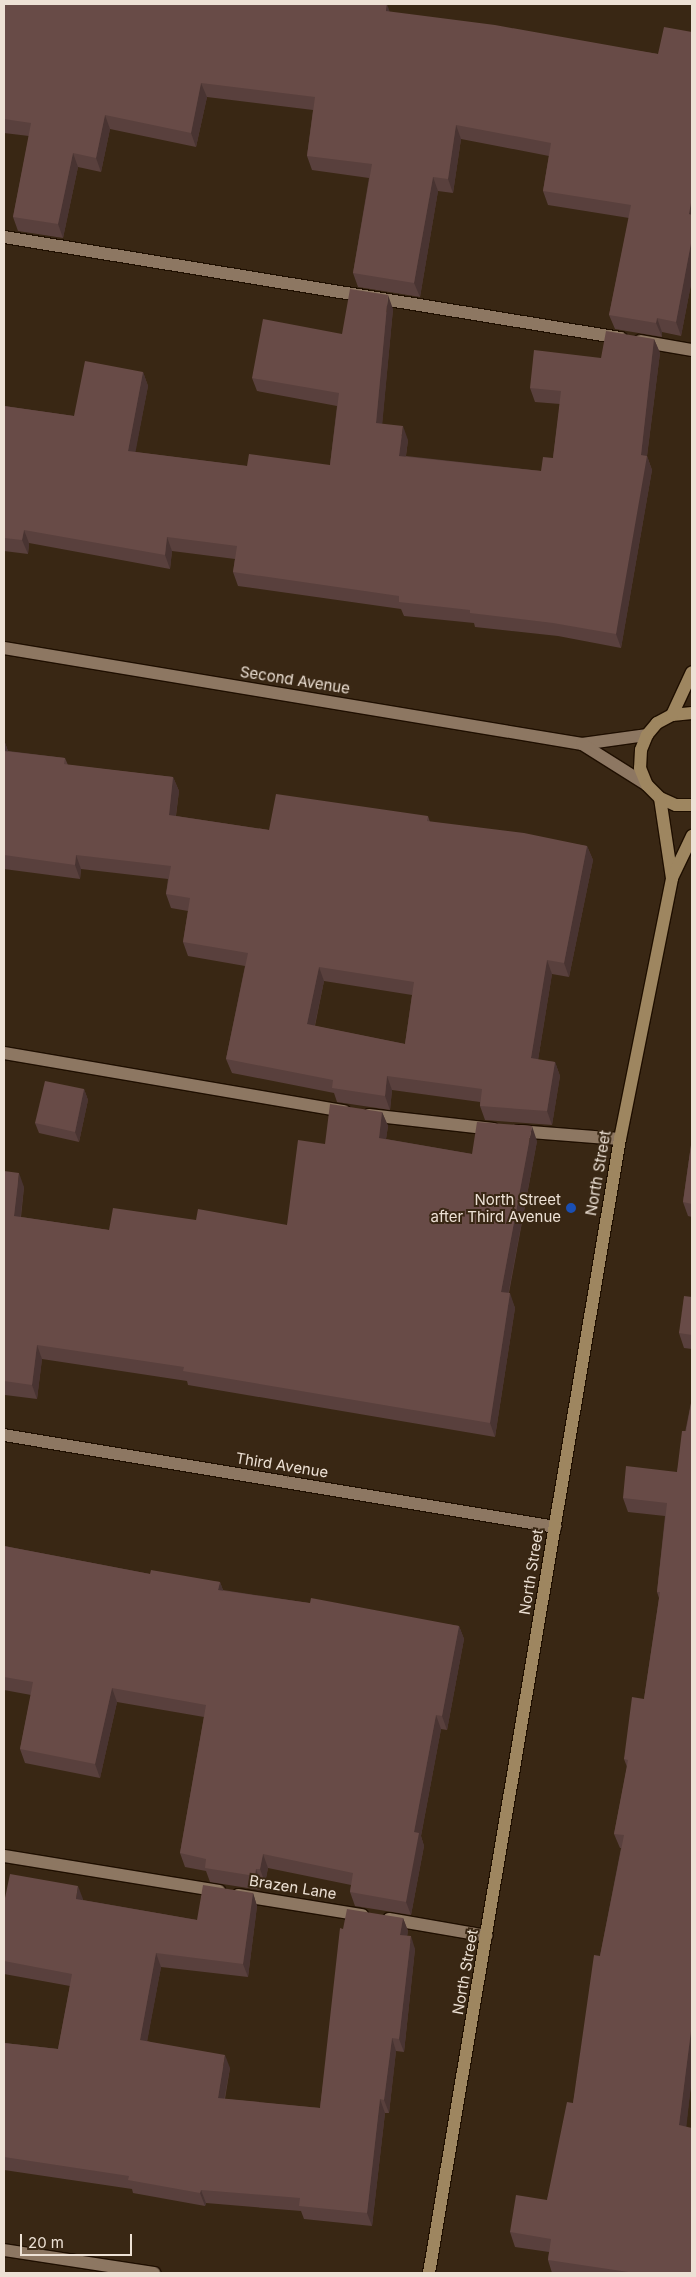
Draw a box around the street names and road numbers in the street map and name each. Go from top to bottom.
street label: Second Avenue [239,662,351,698]
street label: North Street [582,1129,614,1217]
street label: Third Avenue [234,1449,330,1481]
street label: North Street [515,1528,547,1616]
street label: Brazen Lane [248,1871,338,1903]
street label: North Street [449,1928,481,2016]

